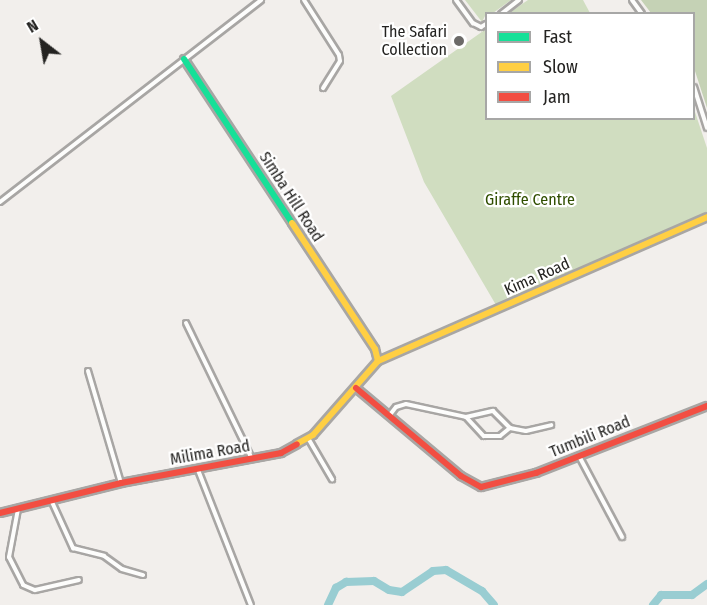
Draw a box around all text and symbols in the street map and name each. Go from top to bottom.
north arrow [12,12,72,72]
legend [485,12,695,120]
text: N [23,16,41,37]
place label: The Safari Collection [382,22,447,60]
text: Fast [543,26,572,48]
marker: The Safari Collection [452,34,466,48]
text: Slow [543,56,578,78]
text: Jam [543,86,571,108]
street label: Simba Hill Road [255,148,327,246]
park label: Giraffe Centre [485,190,575,210]
street label: Kima Road [501,254,573,300]
street label: Tumbili Road [547,412,633,462]
street label: Milima Road [169,437,251,469]

